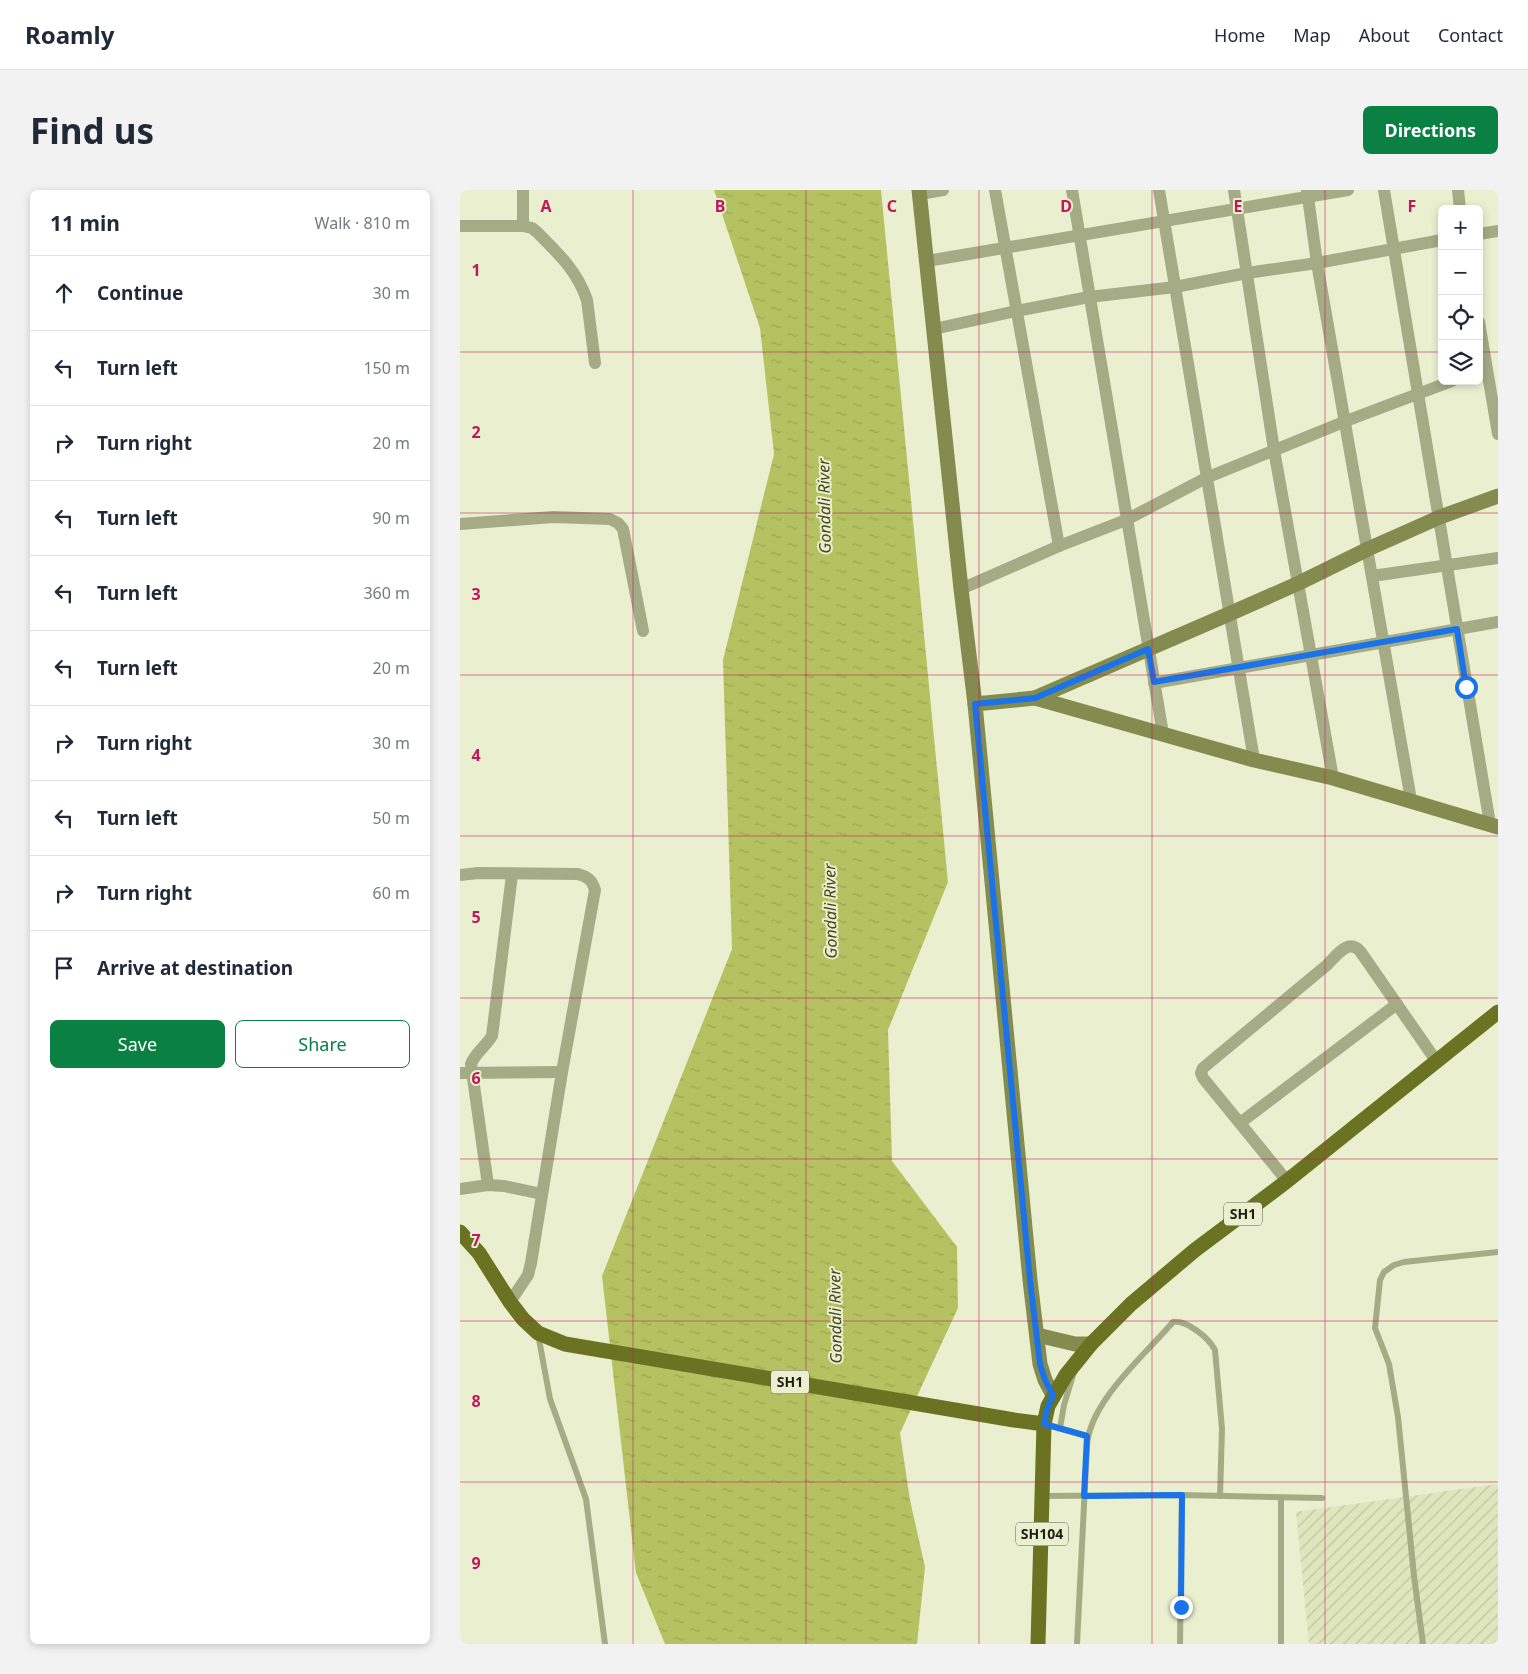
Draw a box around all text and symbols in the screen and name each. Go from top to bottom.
text: Roamly [25,18,114,51]
text: Home [1214,23,1265,47]
text: Map [1293,23,1331,47]
text: About [1359,23,1410,47]
text: Contact [1438,23,1503,47]
button: Directions [1363,106,1498,154]
text: Find us [30,107,154,154]
text: A [540,195,552,217]
text: B [715,195,725,217]
text: C [887,195,897,217]
text: D [1060,195,1072,217]
text: E [1234,195,1243,217]
text: F [1408,195,1416,217]
map controls [1438,205,1483,385]
button: + [1438,205,1483,250]
text: 11 min [50,209,120,237]
text: Walk · 810 m [315,212,410,234]
button: − [1438,250,1483,295]
text: 1 [471,259,481,281]
icon: ahead [50,279,78,307]
text: Continue [97,280,183,306]
text: 30 m [373,282,410,304]
button: locate [1438,295,1483,340]
button: layers [1438,340,1483,385]
icon: left [50,354,78,382]
text: Turn left [97,355,178,381]
text: 150 m [363,357,410,379]
text: 2 [471,421,481,443]
icon: right [50,429,78,457]
text: Turn right [97,430,192,456]
text: 20 m [373,432,410,454]
water label: Gondali River [812,458,836,554]
icon: left [50,504,78,532]
text: Turn left [97,505,178,531]
text: 90 m [373,507,410,529]
icon: left [50,579,78,607]
text: Turn left [97,580,178,606]
text: 360 m [363,582,410,604]
text: 3 [471,583,481,605]
icon: left [50,654,78,682]
text: Turn left [97,655,178,681]
text: 20 m [373,657,410,679]
route start [1455,676,1478,699]
icon: right [50,729,78,757]
text: Turn right [97,730,192,756]
text: 30 m [373,732,410,754]
text: 4 [471,744,481,766]
icon: left [50,804,78,832]
text: Turn left [97,805,178,831]
text: 50 m [373,807,410,829]
water label: Gondali River [818,863,842,959]
icon: right [50,879,78,907]
text: Turn right [97,880,192,906]
text: 60 m [373,882,410,904]
text: 5 [471,906,481,928]
icon: arrive [50,954,78,982]
text: Arrive at destination [97,955,293,981]
button: Save [50,1020,225,1068]
button: Share [235,1020,410,1068]
text: 6 [471,1067,481,1089]
road number: SH1 [1224,1202,1262,1226]
text: 7 [471,1229,481,1251]
water label: Gondali River [823,1268,847,1364]
road number: SH1 [771,1370,809,1394]
text: 8 [471,1390,481,1412]
road number: SH104 [1016,1522,1068,1546]
text: 9 [471,1552,481,1574]
route end [1170,1596,1193,1619]

